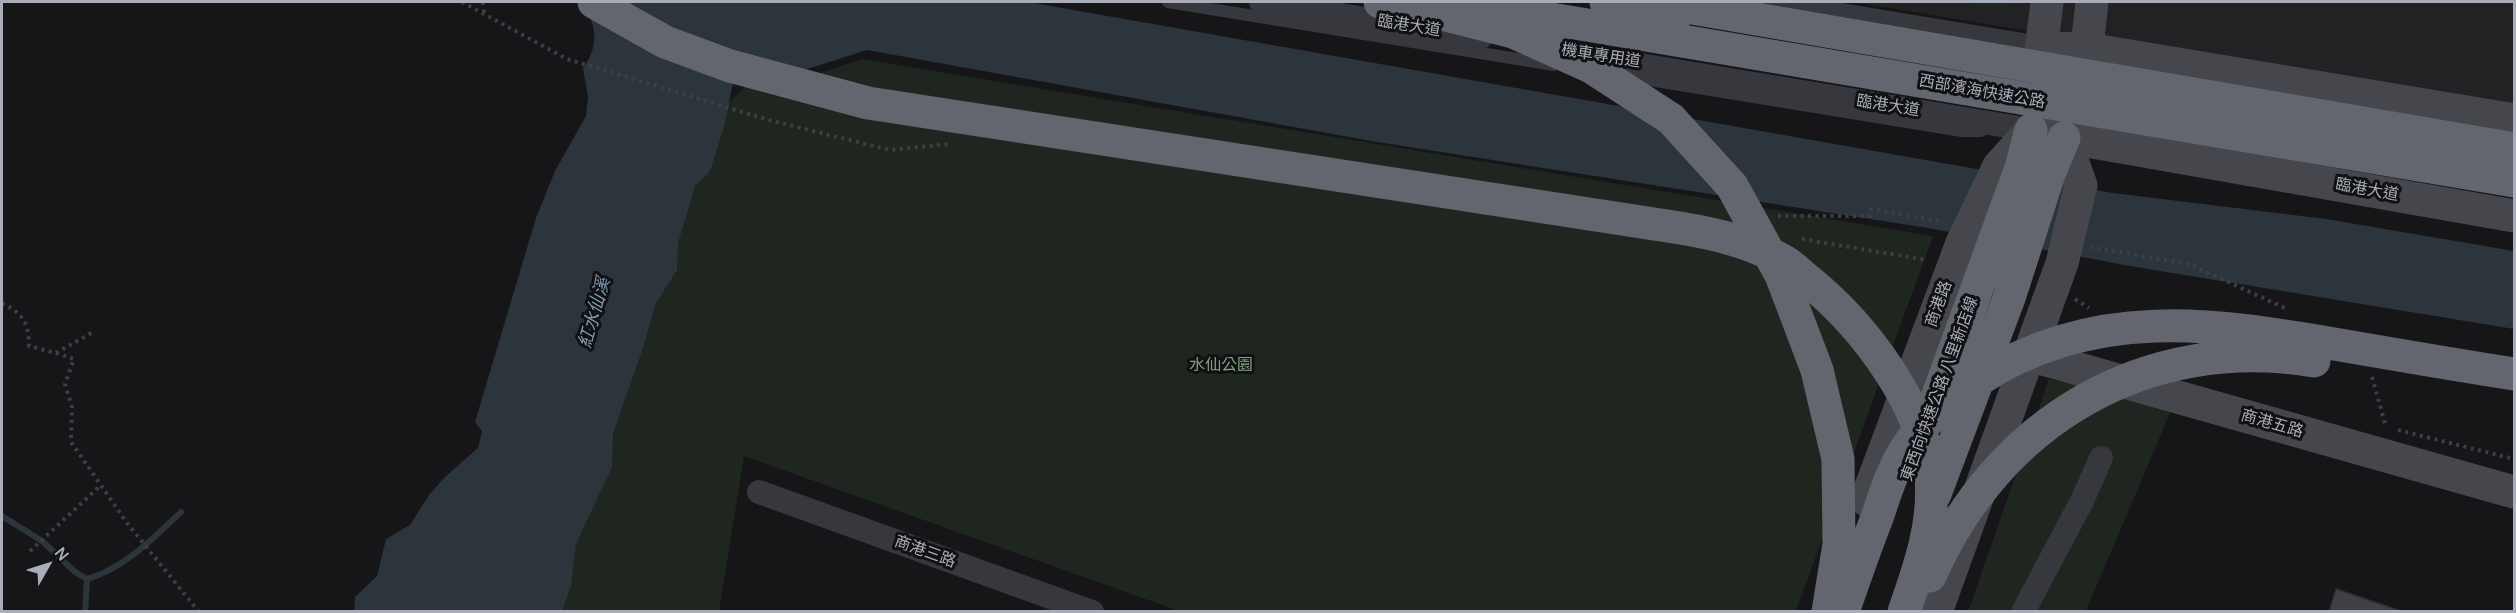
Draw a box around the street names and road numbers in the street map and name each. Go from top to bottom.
street label: 臨港大道 [1376,12,1442,40]
street label: 機車專用道 [1560,40,1642,72]
street label: 西部濱海快速公路 [1917,71,2047,113]
street label: 臨港大道 [1855,92,1921,120]
street label: 臨港大道 [2334,175,2400,205]
street label: 商港路 [1922,278,1956,330]
street label: 東西向快速公路 八里新店線 [1898,294,1982,484]
street label: 商港五路 [2239,406,2305,442]
street label: 商港三路 [892,532,958,572]

